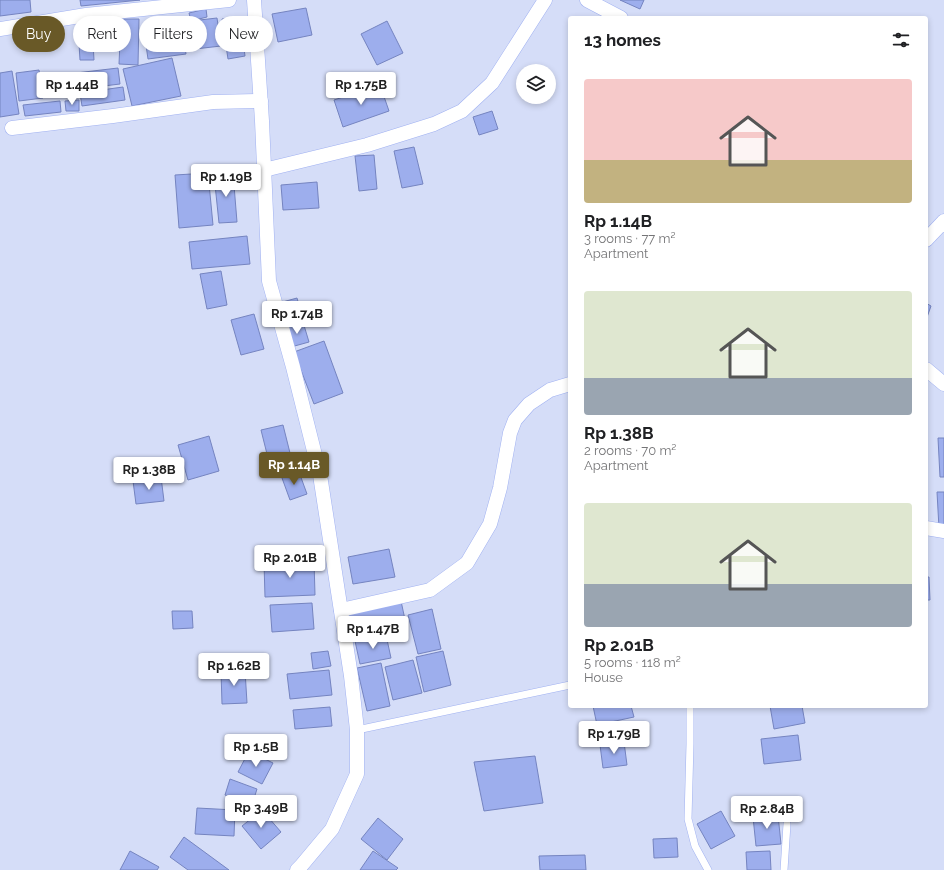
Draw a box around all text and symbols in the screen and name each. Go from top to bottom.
chip: Buy [12,16,65,52]
chip: Rent [73,16,131,52]
chip: Filters [139,16,207,52]
chip: New [215,16,273,52]
icon: filters [890,29,912,51]
text: 13 homes [584,30,661,50]
map controls [516,64,556,104]
button: layers [516,64,556,104]
pin: Rp 1.44B [31,72,113,106]
pin: Rp 1.75B [320,72,402,106]
text: Rp 1.44B [46,77,98,92]
text: Rp 1.75B [335,77,387,92]
icon: home [712,105,784,177]
pin: Rp 1.19B [185,164,267,198]
text: Rp 1.19B [200,169,252,184]
text: Rp 1.14B [584,211,652,231]
text: 3 rooms · 77 m² [584,231,676,246]
text: Apartment [584,246,648,261]
pin: Rp 1.74B [256,301,338,335]
text: Rp 1.74B [271,306,323,321]
icon: home [712,317,784,389]
text: Rp 1.38B [584,423,654,443]
text: 2 rooms · 70 m² [584,443,676,458]
pin: Rp 1.14B [253,452,335,486]
pin: Rp 1.38B [108,457,190,491]
text: Rp 1.14B [268,457,320,472]
text: Apartment [584,458,648,473]
text: Rp 1.38B [122,462,176,477]
icon: home [712,529,784,601]
pin: Rp 2.01B [249,545,331,579]
text: Rp 2.01B [263,550,317,565]
pin: Rp 1.47B [332,616,414,650]
text: Rp 1.47B [347,621,399,636]
text: Rp 2.01B [584,635,654,655]
pin: Rp 1.62B [193,653,275,687]
text: 5 rooms · 118 m² [584,655,681,670]
text: Rp 1.62B [207,658,261,673]
text: House [584,670,623,685]
pin: Rp 1.79B [573,721,655,755]
text: Rp 1.79B [588,726,640,741]
pin: Rp 1.5B [219,734,293,768]
text: Rp 1.5B [233,739,279,754]
pin: Rp 3.49B [220,795,302,829]
pin: Rp 2.84B [726,796,808,830]
text: Rp 3.49B [234,800,288,815]
text: Rp 2.84B [740,801,794,816]

